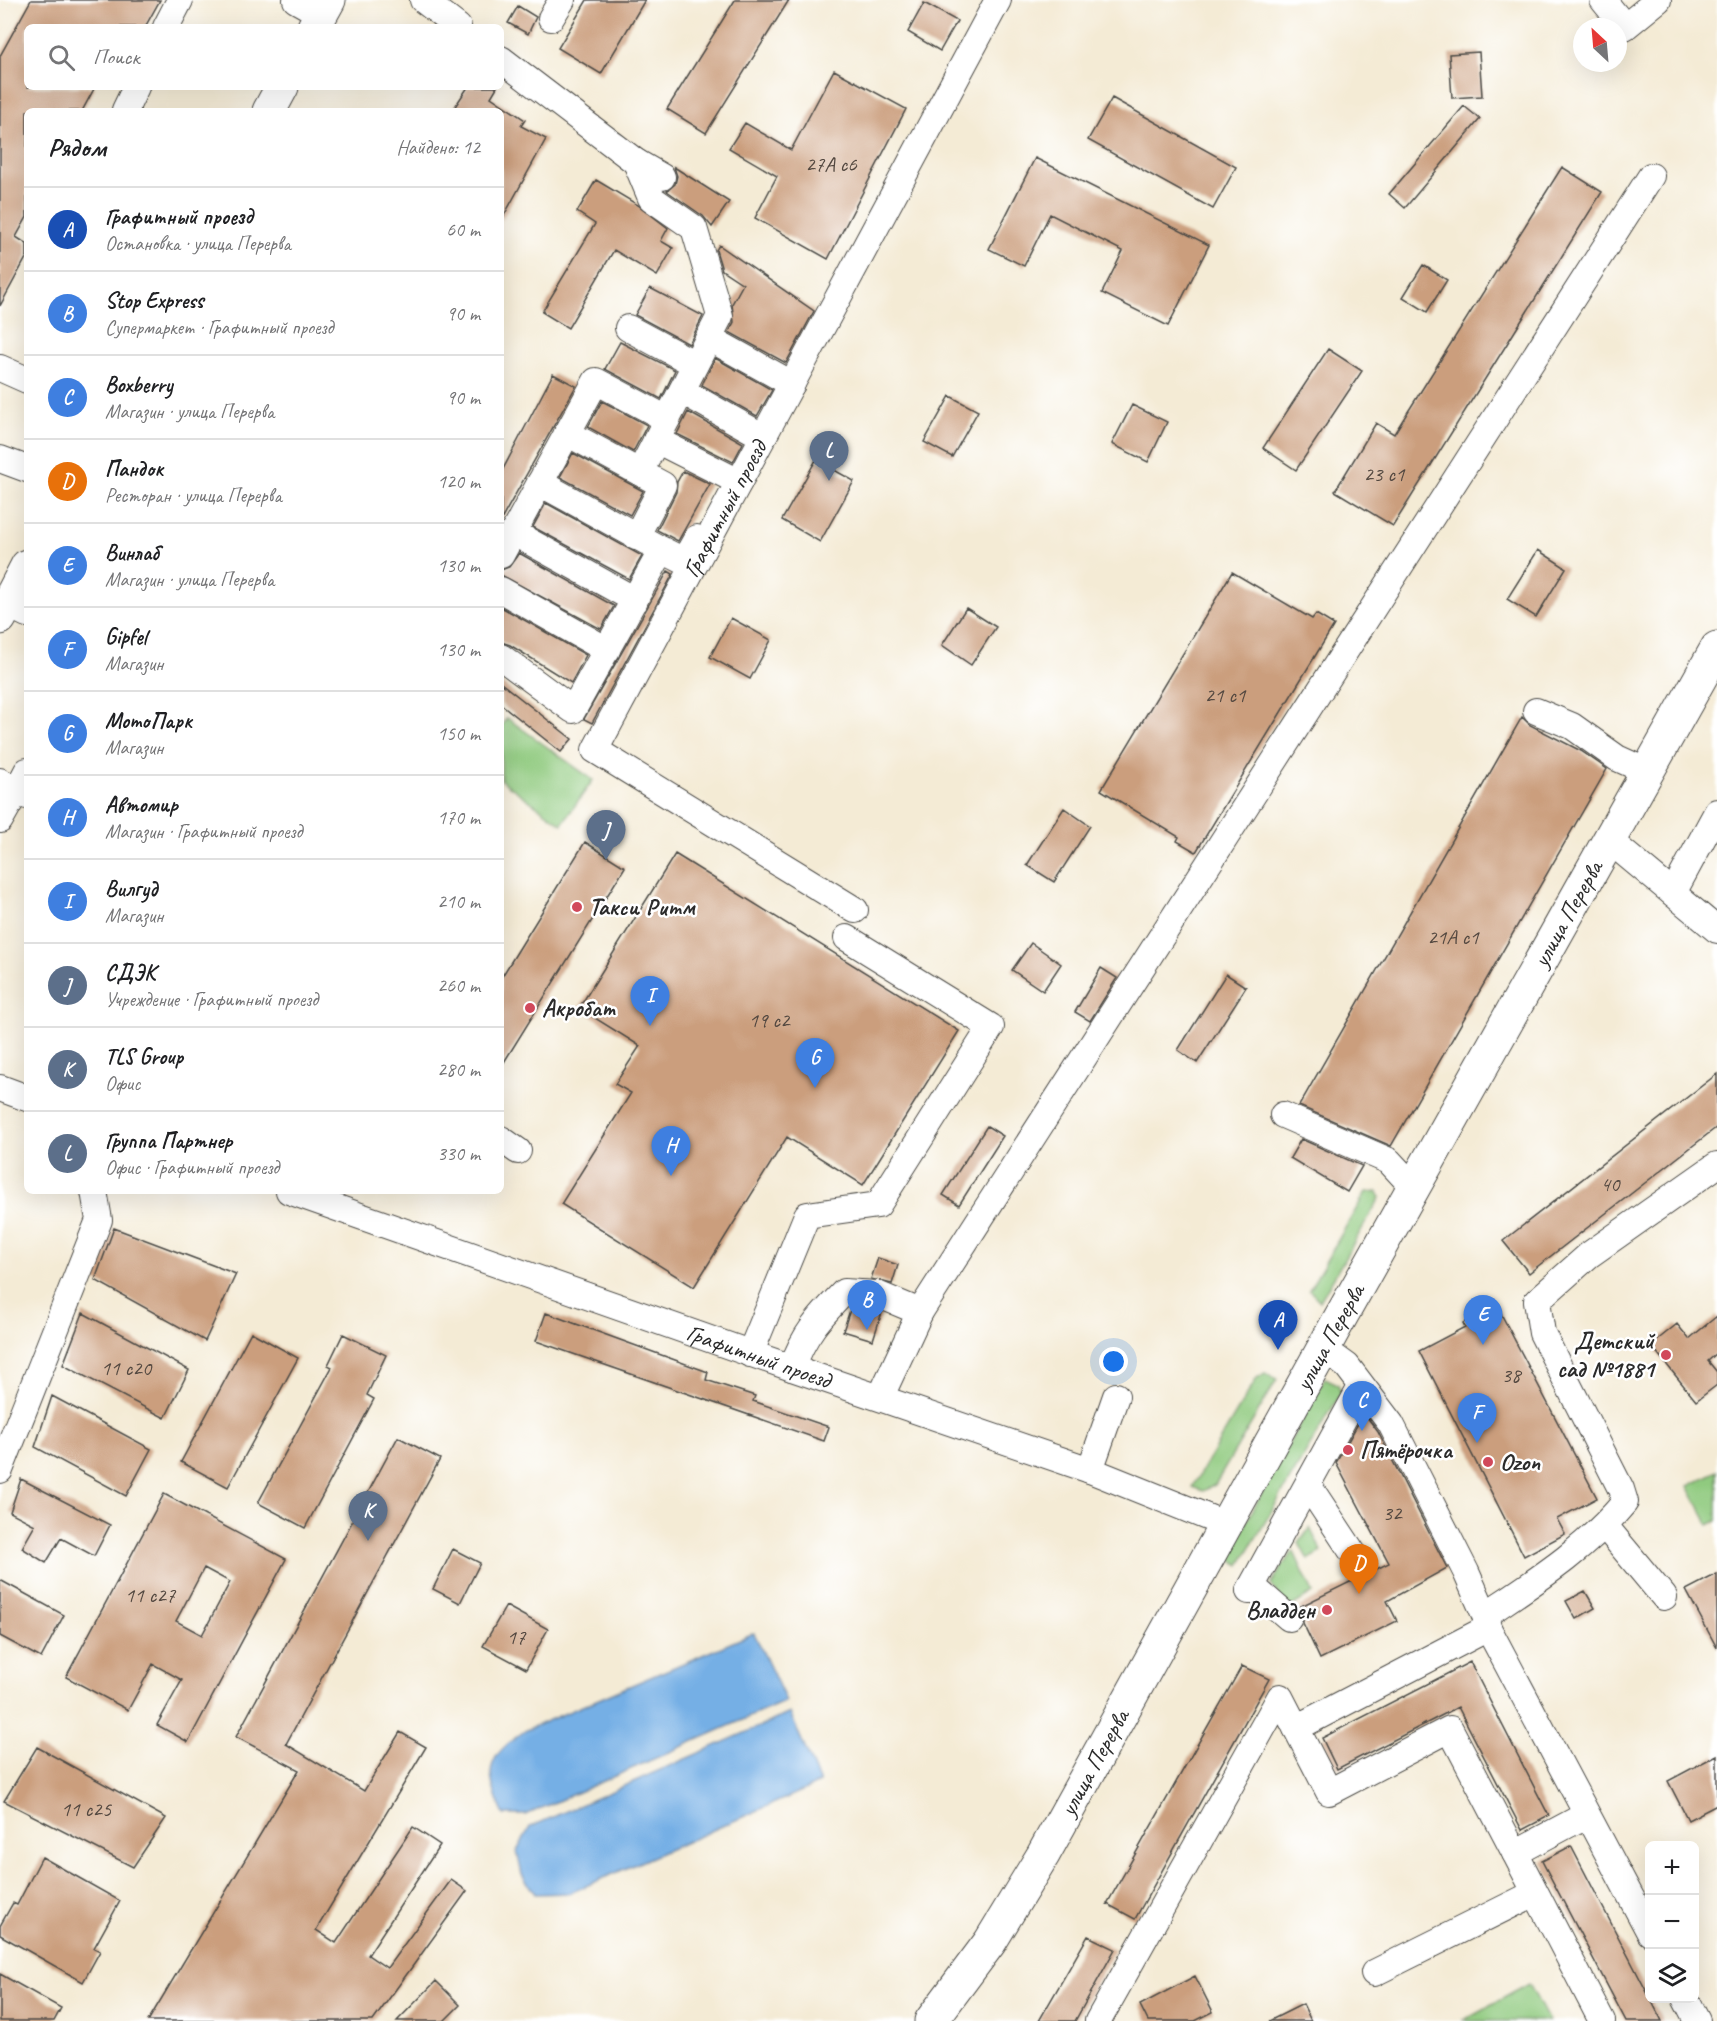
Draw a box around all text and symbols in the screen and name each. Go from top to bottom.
north arrow [1573,18,1627,72]
search box [24,24,504,90]
icon: search [45,41,78,74]
text: Поиск [93,43,139,71]
text: Рядом [48,131,106,164]
text: Найдено: 12 [396,135,480,160]
house number: 27A с6 [805,151,857,177]
text: Графитный проезд [105,203,253,231]
text: A [62,217,73,242]
text: 60 m [446,217,480,242]
text: Остановка · улица Перерва [105,231,291,256]
text: Stop Express [105,287,204,315]
text: B [62,301,73,326]
text: 90 m [446,301,480,326]
text: Супермаркет · Графитный проезд [105,315,333,340]
text: Boxberry [105,371,172,399]
text: C [63,385,72,410]
text: 90 m [446,385,480,410]
text: Магазин · улица Перерва [105,399,274,424]
pin: L [810,432,848,481]
street label: Графитный проезд [676,433,775,582]
text: Пандок [105,455,163,483]
house number: 23 с1 [1364,461,1406,487]
text: D [62,469,73,494]
text: 120 m [437,469,480,494]
text: Ресторан · улица Перерва [105,483,282,508]
text: Винлаб [105,539,159,567]
text: E [62,553,73,578]
text: 130 m [437,553,480,578]
text: Магазин · улица Перерва [105,567,274,592]
text: Gipfel [105,623,147,651]
text: F [63,637,72,662]
text: 130 m [437,637,480,662]
text: Магазин [105,651,163,676]
house number: 21 с1 [1205,682,1247,708]
text: МотоПарк [105,707,192,735]
text: G [63,721,72,746]
text: 150 m [437,721,480,746]
text: Магазин [105,735,163,760]
text: Автомир [105,791,178,819]
text: H [62,805,73,830]
text: 170 m [437,805,480,830]
pin: J [586,810,626,860]
text: Магазин · Графитный проезд [105,819,302,844]
street label: улица Перерва [1525,854,1610,974]
text: Вилгуд [105,875,158,903]
text: I [63,889,72,914]
text: 210 m [437,889,480,914]
place label: Такси Ритм [589,892,697,922]
marker: Такси Ритм [570,900,584,914]
text: Магазин [105,903,163,928]
house number: 21А с1 [1427,924,1480,950]
text: СДЭК [105,959,155,987]
text: J [64,973,71,998]
text: 260 m [437,973,480,998]
pin: I [630,976,670,1026]
text: Учреждение · Графитный проезд [105,987,318,1012]
place label: Акробат [542,993,616,1023]
marker: Акробат [523,1001,537,1015]
house number: 19 с2 [749,1007,791,1033]
pin: G [796,1038,834,1088]
text: TLS Group [105,1043,183,1071]
text: K [62,1057,73,1082]
text: 280 m [437,1057,480,1082]
text: Офис [105,1071,140,1096]
pin: H [652,1126,690,1176]
text: Группа Партнер [105,1127,232,1155]
text: L [63,1141,72,1166]
text: 330 m [437,1141,480,1166]
text: Офис · Графитный проезд [105,1155,279,1180]
house number: 40 [1601,1171,1621,1197]
street label: улица Перерва [1287,1277,1372,1398]
pin: B [848,1280,886,1330]
pin: E [1464,1296,1502,1345]
pin: A [1258,1300,1298,1350]
street label: Графитный проезд [683,1317,837,1396]
place label: Детский сад №1881 [1557,1326,1657,1384]
your location [1099,1347,1128,1376]
marker: Детский сад №1881 [1659,1348,1673,1362]
house number: 11 c20 [101,1355,153,1381]
house number: 38 [1502,1362,1523,1388]
pin: C [1342,1382,1382,1431]
pin: F [1458,1394,1496,1443]
place label: Пятёрочка [1360,1435,1453,1465]
marker: Пятёрочка [1341,1443,1355,1457]
place label: Ozon [1500,1447,1541,1477]
marker: Ozon [1481,1455,1495,1469]
pin: K [348,1492,388,1541]
house number: 32 [1383,1500,1403,1526]
pin: D [1340,1544,1378,1594]
house number: 11 с27 [125,1582,177,1608]
place label: Владден [1246,1595,1316,1625]
marker: Владден [1320,1603,1334,1617]
house number: 17 [507,1624,527,1650]
street label: улица Перерва [1052,1702,1137,1823]
house number: 11 с25 [61,1796,113,1822]
map controls [1645,1841,1699,2003]
button: + [1645,1841,1699,1895]
button: − [1645,1895,1699,1949]
button: layers [1645,1949,1699,2003]

